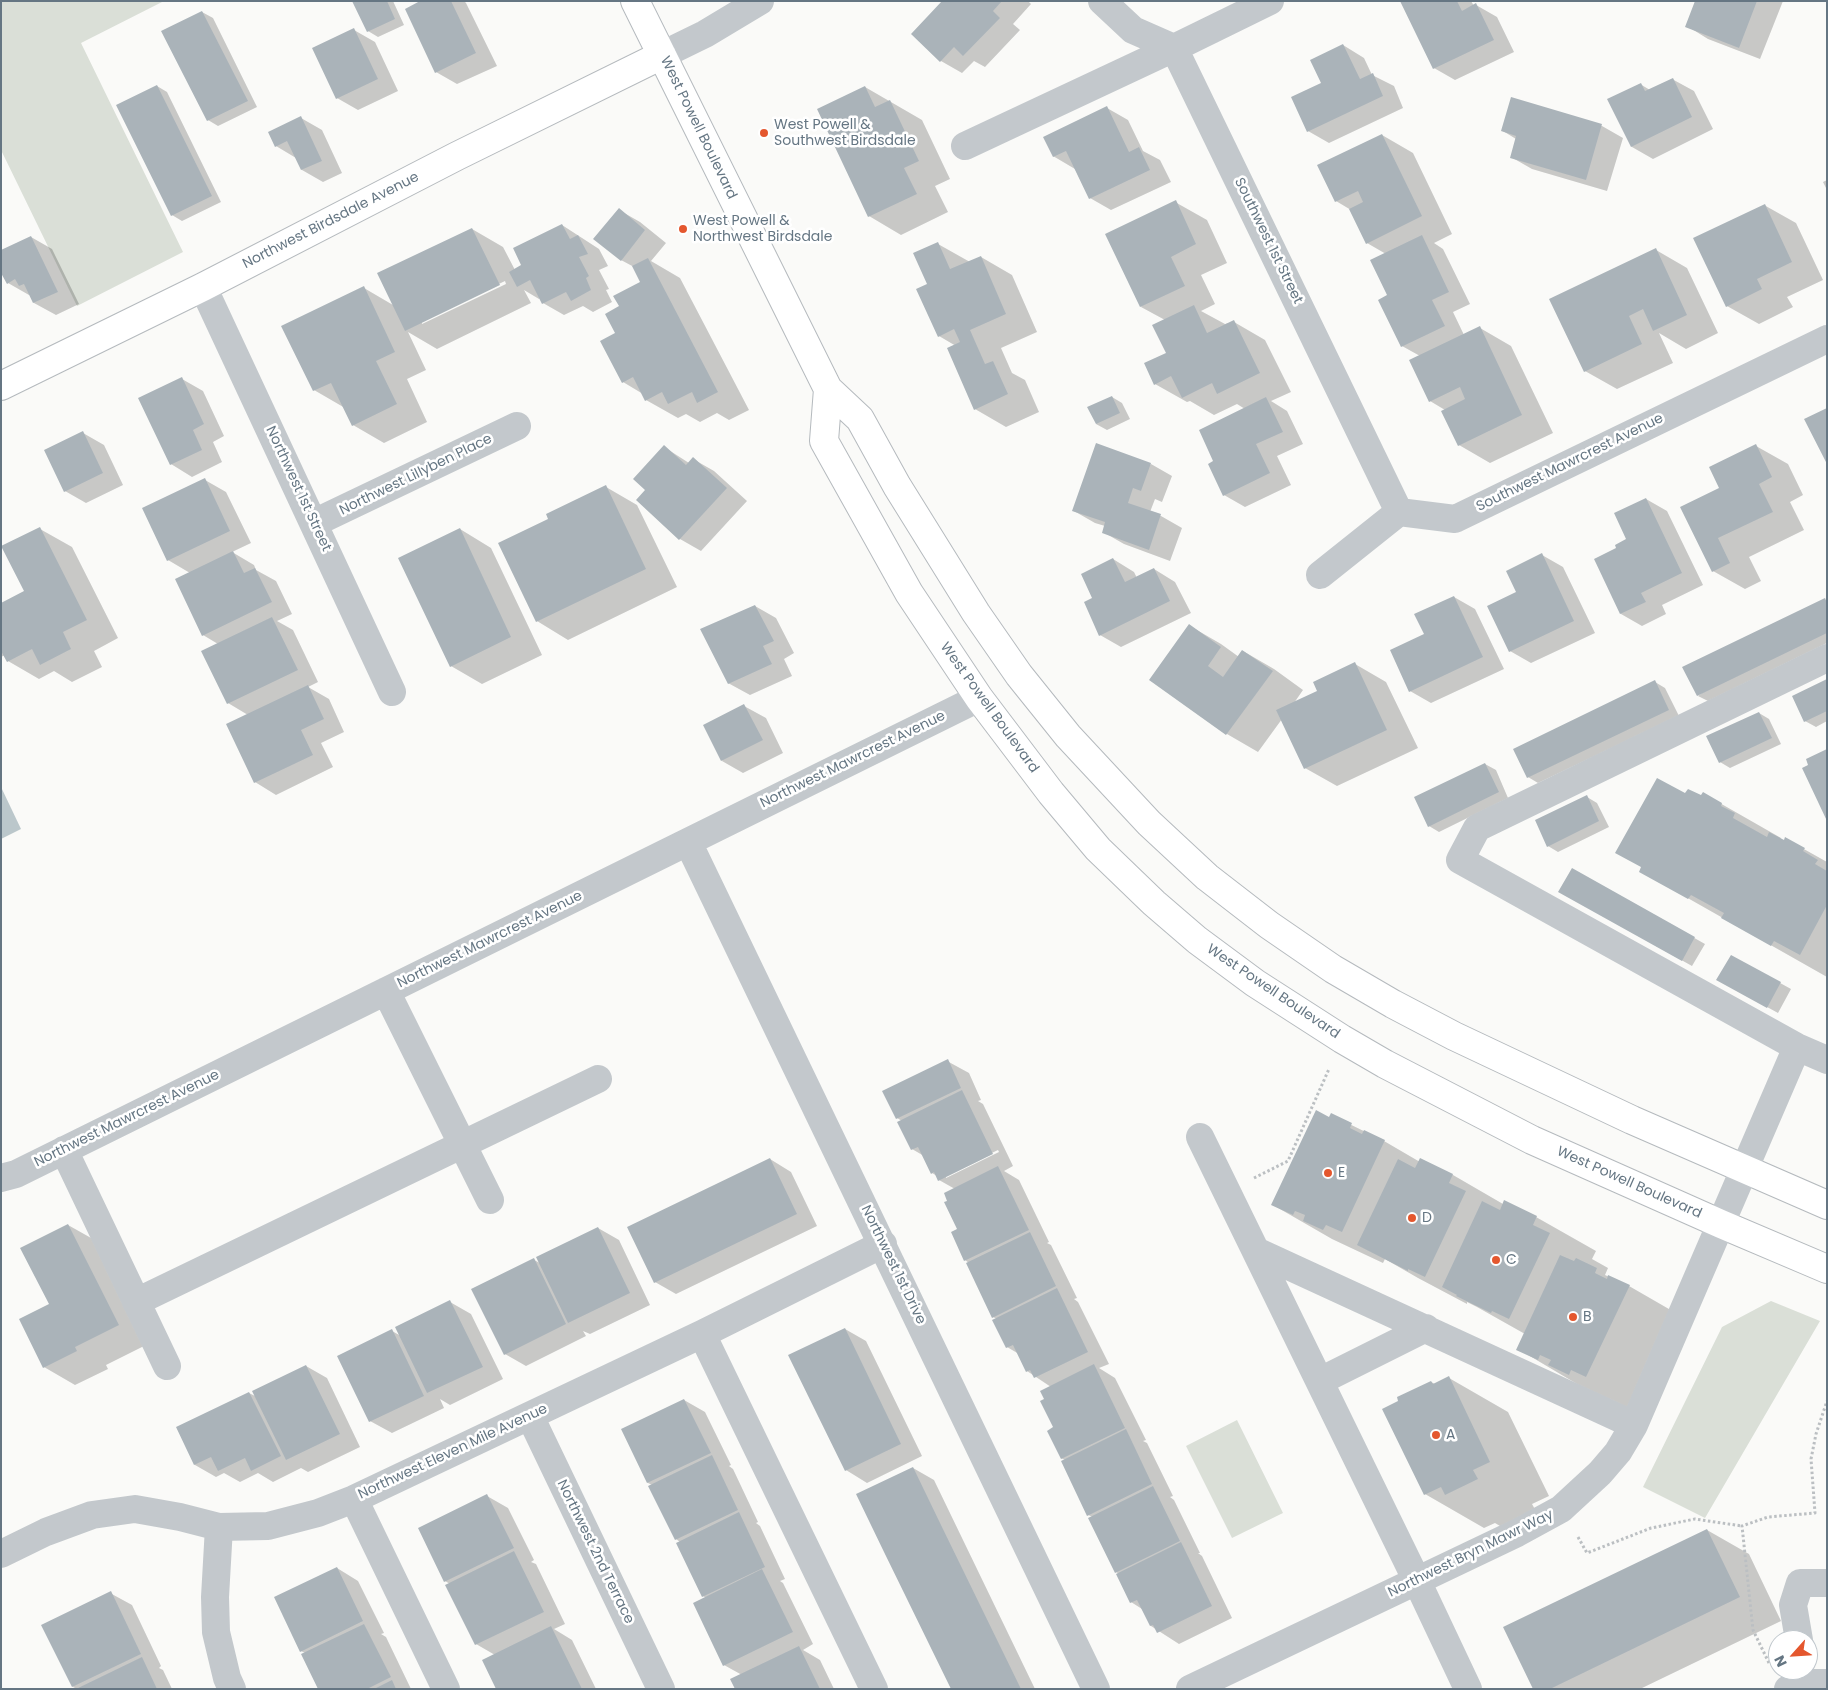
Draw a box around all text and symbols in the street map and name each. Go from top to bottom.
street label: West Powell Boulevard [656,54,740,202]
place label: West Powell & Southwest Birdsdale [774,117,916,150]
marker: West Powell & Southwest Birdsdale [758,127,770,139]
street label: Northwest Birdsdale Avenue [240,169,422,273]
street label: Southwest 1st Street [1230,175,1306,307]
place label: West Powell & Northwest Birdsdale [693,213,832,246]
marker: West Powell & Northwest Birdsdale [677,223,689,235]
street label: Southwest Mawrcrest Avenue [1474,410,1666,516]
street label: Northwest 1st Street [262,424,334,554]
street label: Northwest Lillyben Place [337,431,495,519]
street label: West Powell Boulevard [936,640,1042,776]
street label: Northwest Mawrcrest Avenue [758,708,948,812]
street label: Northwest Mawrcrest Avenue [395,888,585,992]
street label: West Powell Boulevard [1203,941,1343,1043]
street label: Northwest Mawrcrest Avenue [32,1067,222,1171]
street label: West Powell Boulevard [1554,1143,1704,1223]
place label: E [1338,1165,1345,1181]
marker: E [1322,1167,1334,1179]
street label: Northwest 1st Drive [857,1203,929,1327]
place label: D [1422,1210,1432,1226]
marker: D [1406,1212,1418,1224]
place label: C [1506,1252,1517,1268]
marker: C [1490,1254,1502,1266]
place label: B [1583,1309,1592,1325]
marker: B [1567,1311,1579,1323]
street label: Northwest Eleven Mile Avenue [356,1401,550,1503]
place label: A [1446,1427,1455,1443]
marker: A [1430,1429,1442,1441]
street label: Northwest 2nd Terrace [553,1477,637,1627]
street label: Northwest Bryn Mawr Way [1386,1507,1556,1601]
north arrow [1768,1630,1818,1680]
text: N [1769,1652,1792,1670]

